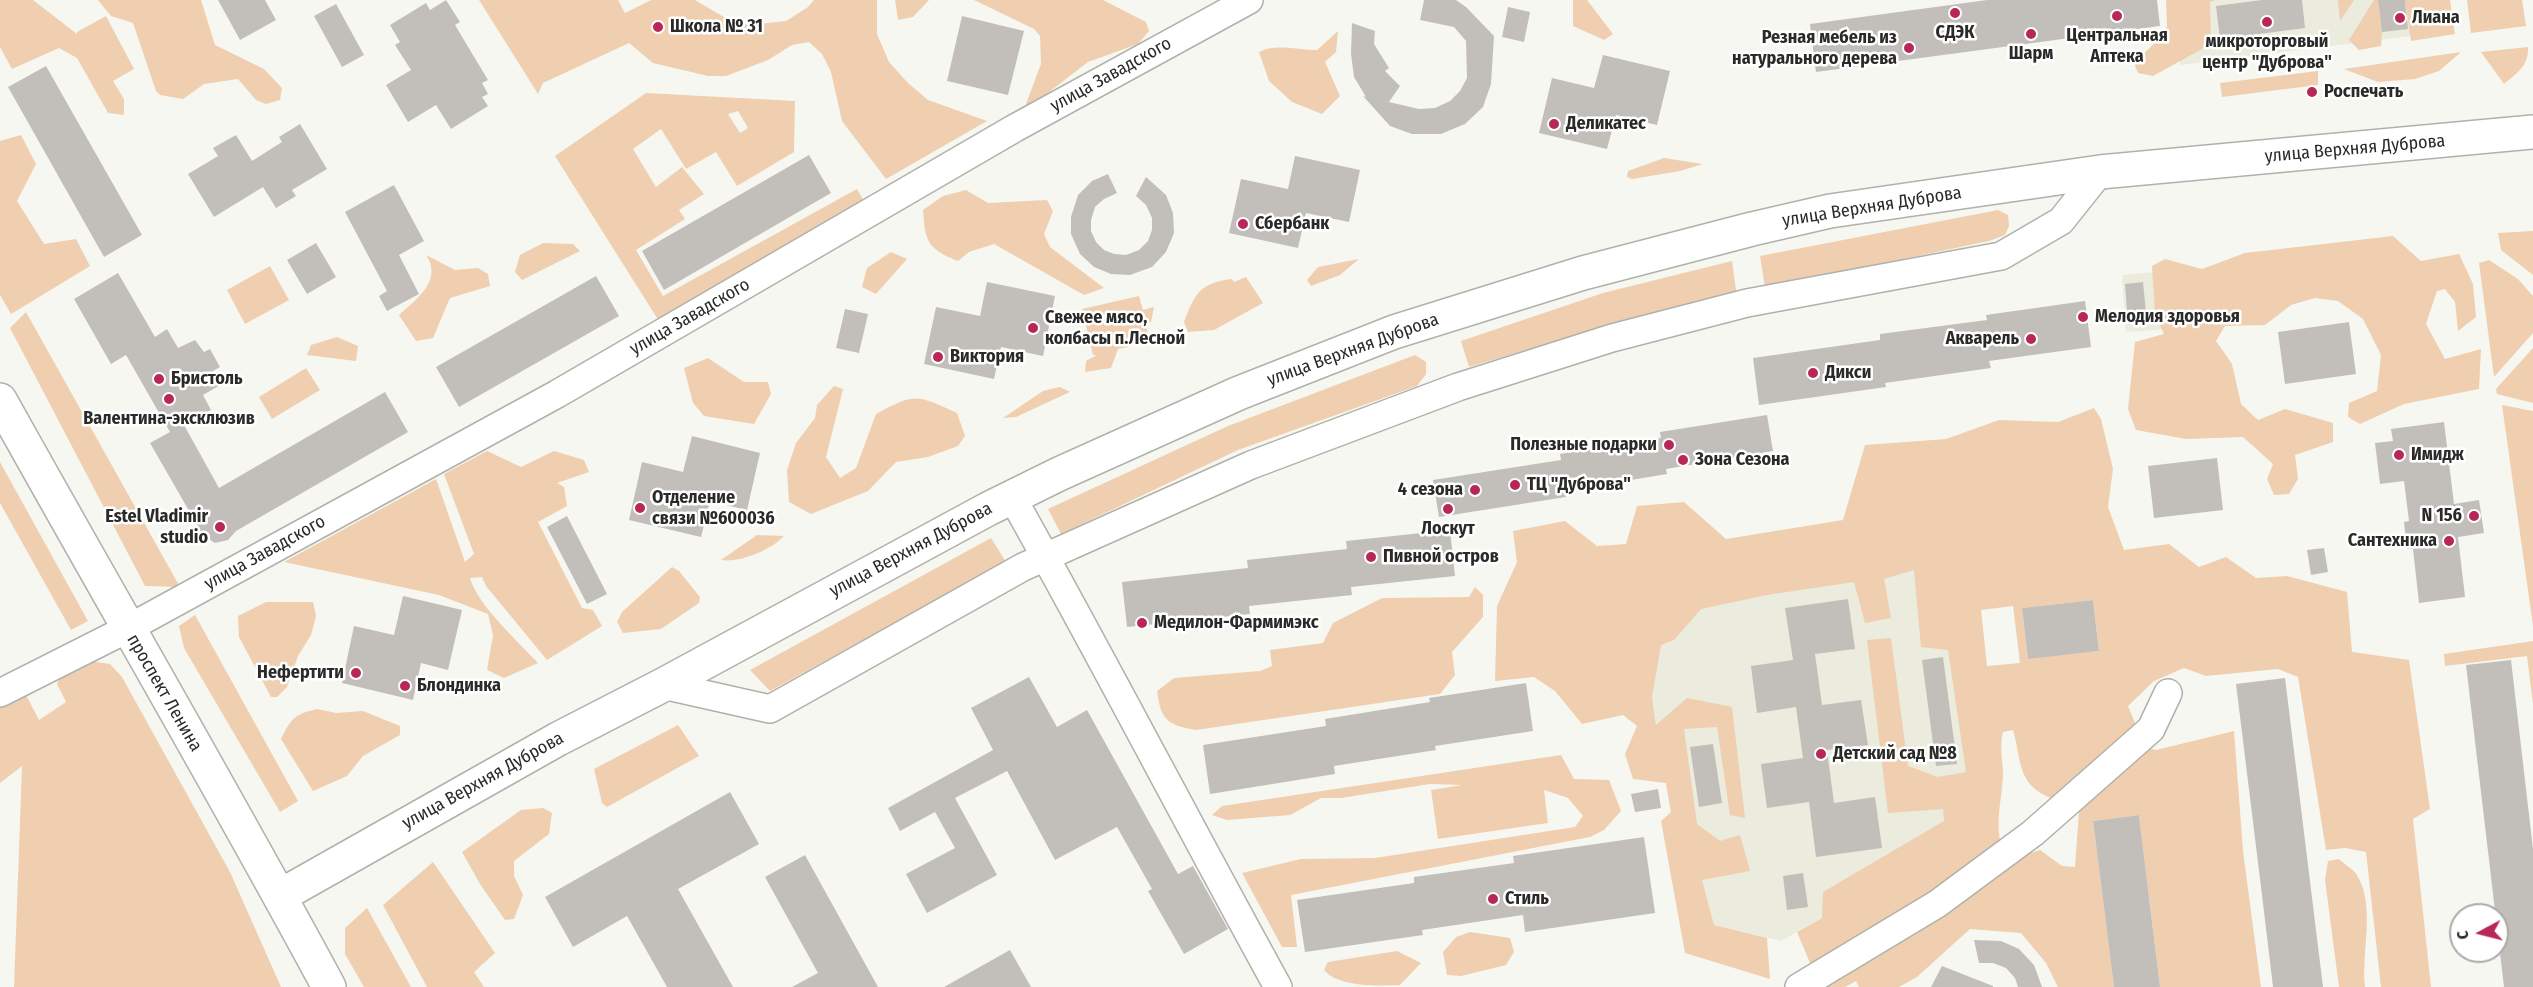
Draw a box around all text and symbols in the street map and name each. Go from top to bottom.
marker: СДЭК [1948,6,1962,20]
place label: Лиана [2412,7,2460,29]
marker: Центральная Аптека [2110,9,2124,23]
marker: Лиана [2393,11,2407,25]
marker: микроторговый центр "Дуброва" [2260,15,2274,29]
place label: Школа № 31 [670,16,763,38]
marker: Школа № 31 [651,20,665,34]
place label: СДЭК [1935,22,1975,44]
place label: Центральная Аптека [2066,25,2168,68]
place label: Резная мебель из натурального дерева [1732,27,1897,70]
marker: Шарм [2024,27,2038,41]
place label: микроторговый центр "Дуброва" [2202,31,2332,74]
street label: улица Завадского [1047,33,1175,117]
marker: Резная мебель из натурального дерева [1902,41,1916,55]
place label: Шарм [2009,43,2053,65]
place label: Роспечать [2324,81,2403,103]
marker: Роспечать [2305,85,2319,99]
place label: Деликатес [1566,113,1646,135]
marker: Деликатес [1547,117,1561,131]
street label: улица Верхняя Дуброва [2264,130,2446,168]
street label: улица Верхняя Дуброва [1781,182,1963,232]
place label: Сбербанк [1255,213,1329,235]
marker: Сбербанк [1236,217,1250,231]
street label: улица Завадского [626,274,754,360]
place label: Мелодия здоровья [2095,306,2240,328]
place label: Свежее мясо, колбасы п.Лесной [1045,307,1185,350]
street label: улица Верхняя Дуброва [1264,309,1442,391]
marker: Мелодия здоровья [2076,310,2090,324]
marker: Свежее мясо, колбасы п.Лесной [1026,321,1040,335]
place label: Акварель [1946,328,2019,350]
marker: Акварель [2024,332,2038,346]
place label: Виктория [950,346,1024,368]
marker: Виктория [931,350,945,364]
place label: Дикси [1825,362,1871,384]
marker: Дикси [1806,366,1820,380]
place label: Бристоль [171,368,243,390]
marker: Бристоль [152,372,166,386]
marker: Валентина-эксклюзив [162,392,176,406]
place label: Валентина-эксклюзив [83,408,255,430]
place label: Полезные подарки [1510,434,1657,456]
marker: Полезные подарки [1662,438,1676,452]
place label: Имидж [2411,444,2464,466]
marker: Имидж [2392,448,2406,462]
place label: Зона Сезона [1695,449,1790,471]
marker: Зона Сезона [1676,453,1690,467]
place label: ТЦ "Дуброва" [1527,474,1631,496]
marker: ТЦ "Дуброва" [1508,478,1522,492]
place label: 4 сезона [1398,479,1463,501]
marker: 4 сезона [1468,483,1482,497]
place label: Отделение связи №600036 [652,487,775,530]
street label: улица Верхняя Дуброва [826,498,996,602]
marker: Отделение связи №600036 [633,501,647,515]
marker: Лоскут [1441,502,1455,516]
place label: N 156 [2422,505,2462,527]
place label: Estel Vladimir studio [105,506,208,548]
marker: N 156 [2467,509,2481,523]
street label: улица Завадского [201,511,329,595]
place label: Лоскут [1421,518,1475,540]
marker: Estel Vladimir studio [213,520,227,534]
place label: Сантехника [2348,530,2437,552]
marker: Сантехника [2442,534,2456,548]
place label: Пивной остров [1383,546,1499,568]
marker: Пивной остров [1364,550,1378,564]
place label: Медилон-Фармимэкс [1154,612,1319,634]
marker: Медилон-Фармимэкс [1135,616,1149,630]
street label: проспект Ленина [122,631,206,755]
place label: Нефертити [257,662,344,684]
marker: Нефертити [349,666,363,680]
place label: Блондинка [417,675,501,697]
marker: Блондинка [398,679,412,693]
street label: улица Верхняя Дуброва [399,728,567,834]
place label: Детский сад №8 [1833,743,1957,765]
marker: Детский сад №8 [1814,747,1828,761]
place label: Стиль [1505,888,1549,910]
marker: Стиль [1486,892,1500,906]
north arrow [2449,903,2509,963]
text: С [2453,930,2473,940]

